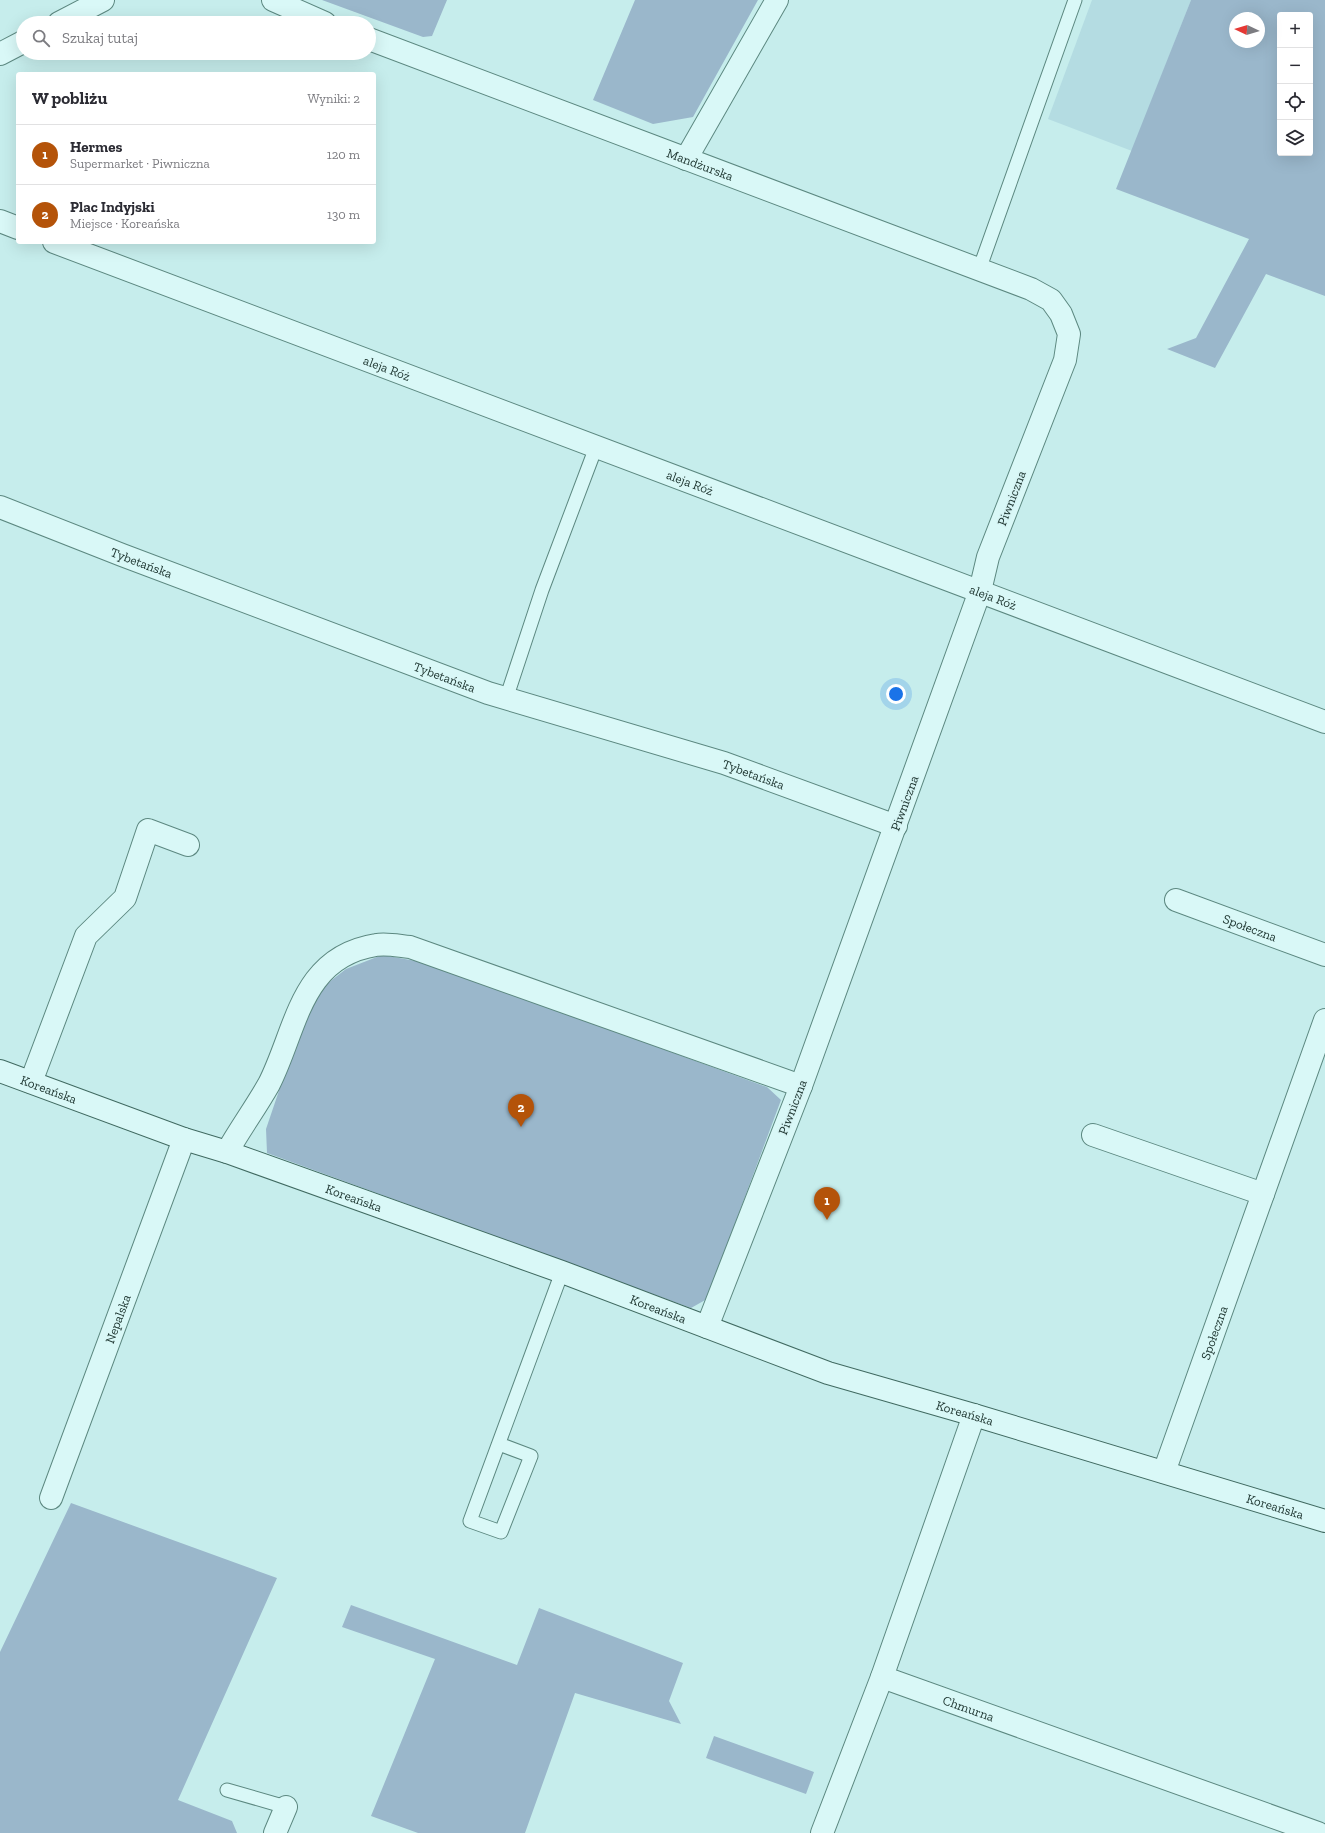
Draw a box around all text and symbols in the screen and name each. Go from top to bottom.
north arrow [1229,12,1265,48]
map controls [1277,12,1313,156]
button: + [1277,12,1313,48]
search box [16,16,376,60]
icon: search [30,27,52,49]
text: Szukaj tutaj [62,29,138,47]
button: − [1277,48,1313,84]
button: locate [1277,84,1313,120]
text: W pobliżu [32,88,107,108]
text: Wyniki: 2 [308,91,360,106]
button: layers [1277,120,1313,156]
text: Hermes [70,138,122,156]
street label: Mandżurska [665,145,736,184]
text: 1 [42,147,48,162]
text: 120 m [327,147,360,162]
text: Supermarket · Piwniczna [70,156,210,171]
text: Plac Indyjski [70,198,155,216]
text: 2 [42,207,48,222]
text: 130 m [327,207,360,222]
text: Miejsce · Koreańska [70,216,180,231]
street label: aleja Róż [361,353,412,384]
street label: aleja Róż [664,467,716,498]
street label: Piwniczna [994,468,1029,528]
street label: Tybetańska [108,544,175,582]
street label: aleja Róż [968,582,1019,613]
street label: Tybetańska [412,659,478,696]
your location [886,684,906,704]
street label: Tybetańska [720,756,787,793]
street label: Piwniczna [888,773,922,833]
street label: Społeczna [1221,911,1280,945]
street label: Koreańska [18,1072,79,1107]
street label: Piwniczna [775,1077,810,1137]
pin: 2 [508,1094,534,1127]
street label: Koreańska [324,1181,385,1215]
pin: 1 [814,1187,840,1220]
street label: Nepalska [102,1292,134,1346]
street label: Koreańska [628,1292,689,1327]
street label: Społeczna [1198,1303,1231,1362]
street label: Koreańska [934,1398,996,1429]
street label: Koreańska [1245,1491,1306,1522]
street label: Chmurna [941,1692,997,1725]

